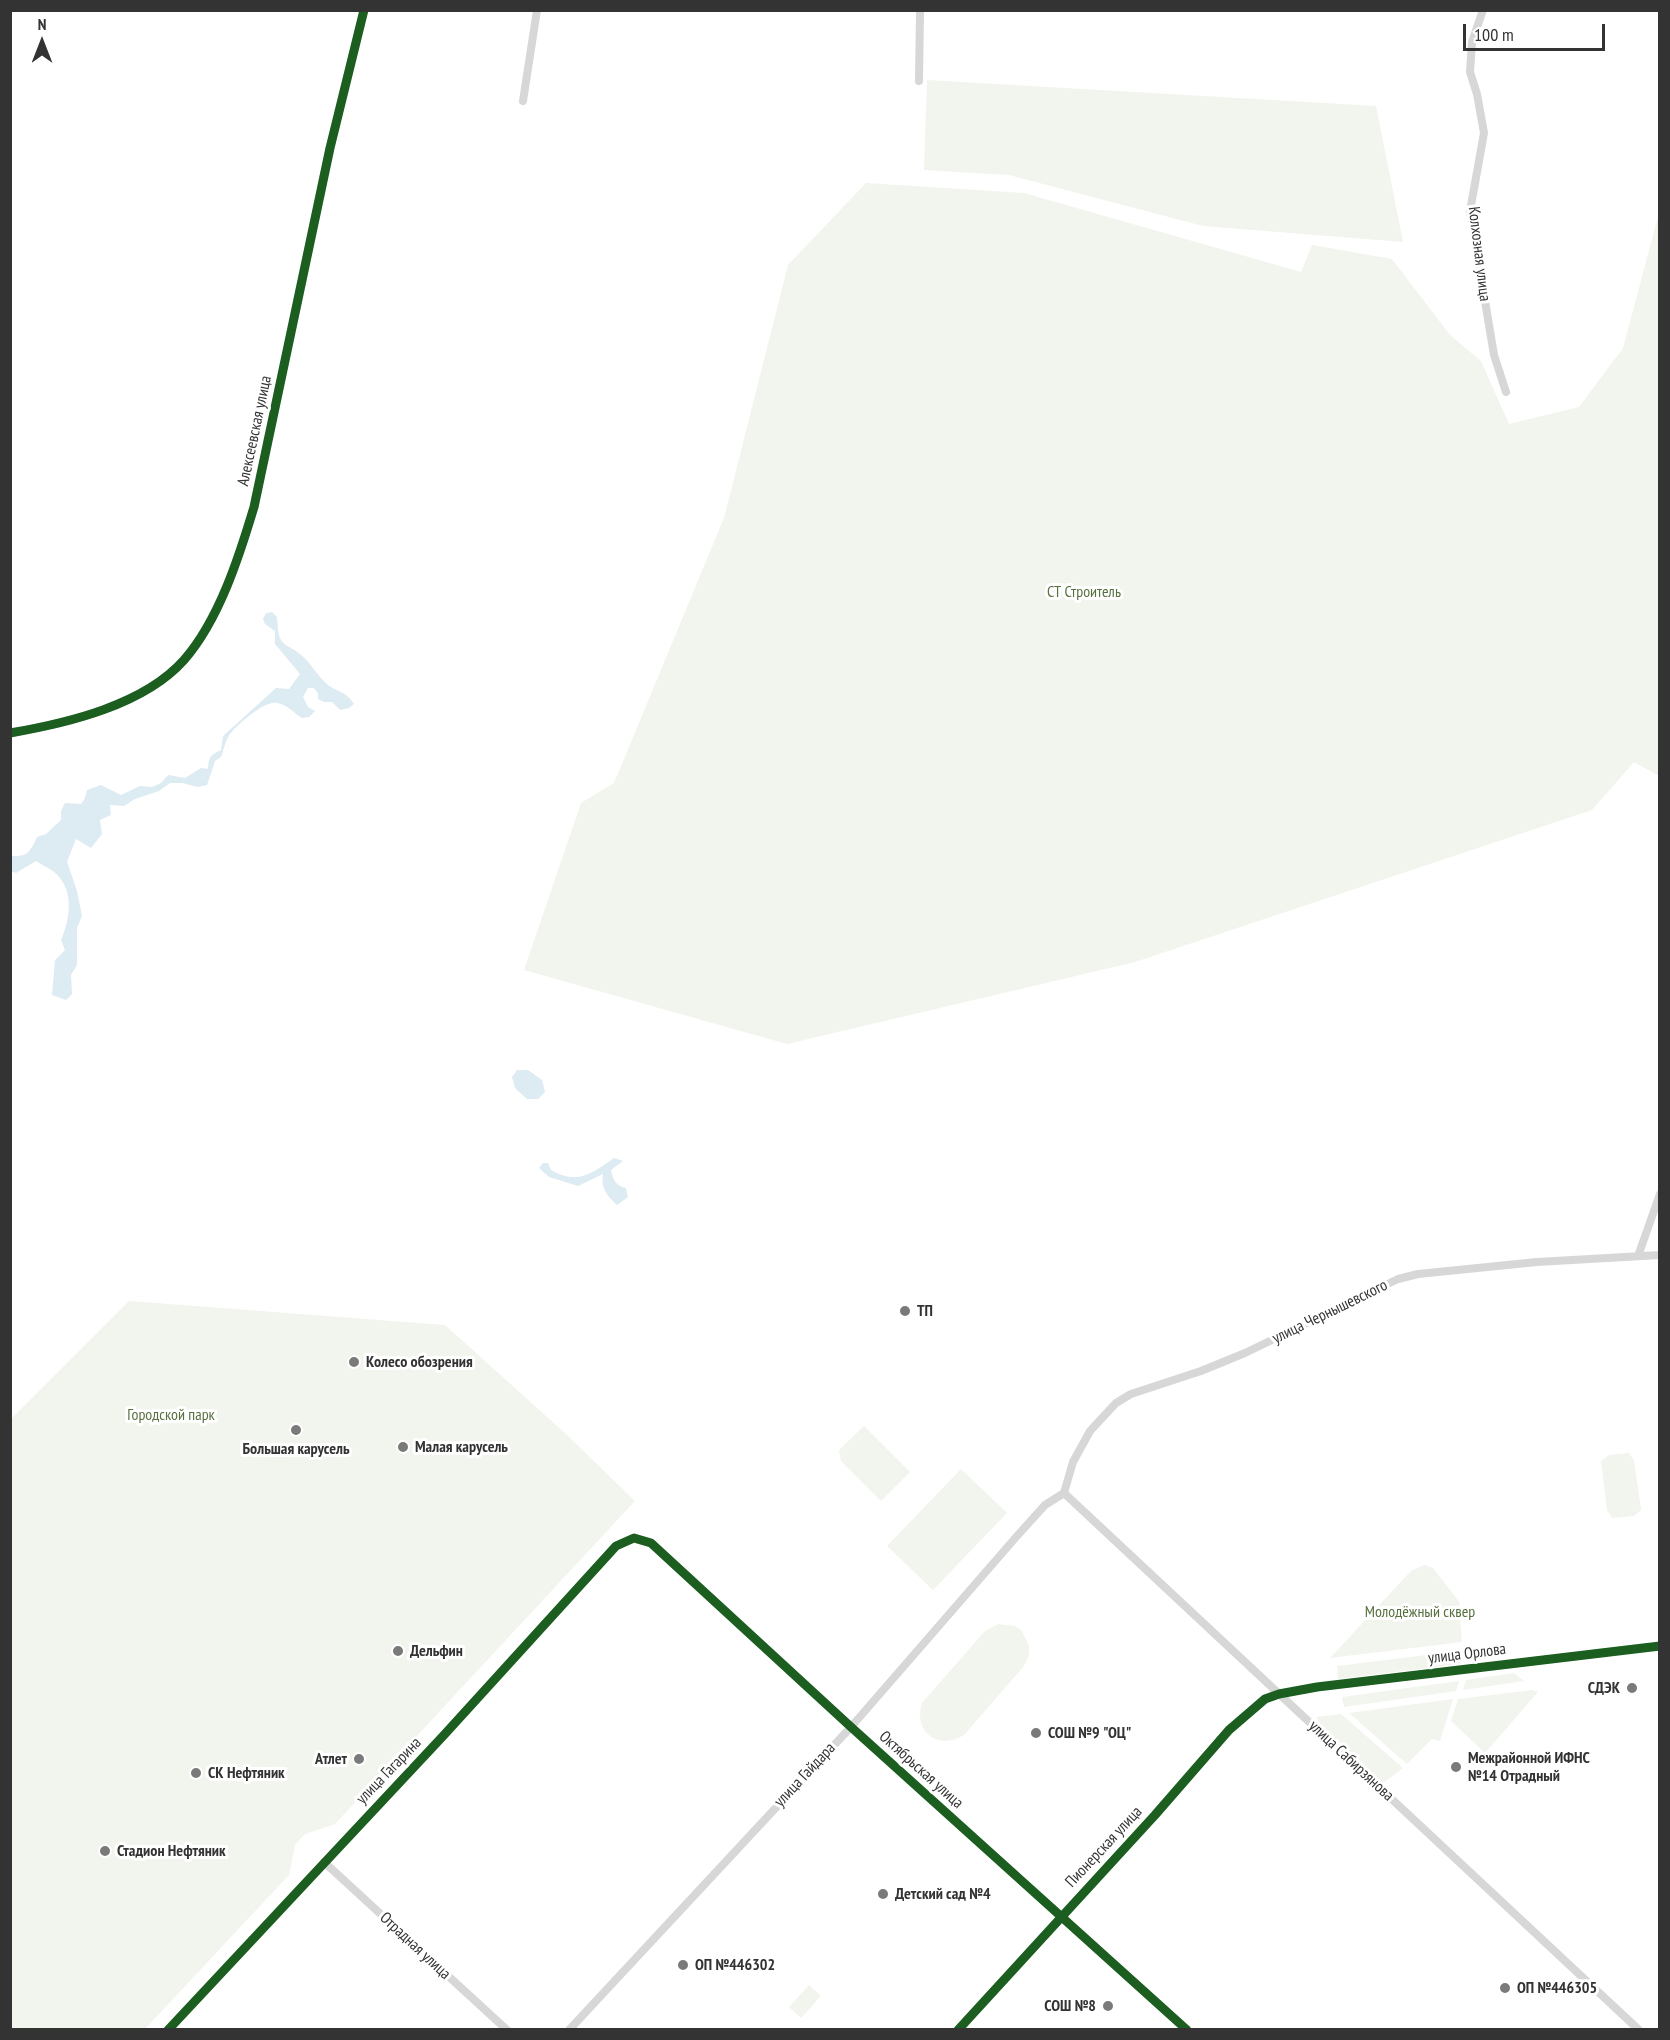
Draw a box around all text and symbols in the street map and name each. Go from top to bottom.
north arrow [12,12,72,72]
scale bar [1466,12,1608,50]
text: N [38,14,46,34]
text: 100 m [1474,23,1514,46]
street label: Колхозная улица [1464,206,1494,302]
street label: Алексеевская улица [234,374,276,488]
park label: СТ Строитель [1047,582,1121,602]
street label: улица Чернышевского [1269,1276,1391,1348]
place label: ТП [917,1301,933,1321]
marker: ТП [898,1304,912,1318]
place label: Колесо обозрения [366,1352,473,1372]
marker: Колесо обозрения [347,1355,361,1369]
park label: Городской парк [127,1405,215,1425]
marker: Большая карусель [289,1423,303,1437]
place label: Малая карусель [415,1437,508,1457]
place label: Большая карусель [242,1439,350,1459]
marker: Малая карусель [396,1440,410,1454]
park label: Молодёжный сквер [1365,1602,1475,1622]
street label: улица Орлова [1427,1640,1507,1668]
place label: Дельфин [410,1641,463,1661]
marker: Дельфин [391,1644,405,1658]
place label: СДЭК [1588,1678,1620,1698]
marker: СДЭК [1625,1681,1639,1695]
street label: улица Сабирзянова [1304,1717,1398,1805]
place label: СОШ №9 "ОЦ" [1048,1723,1131,1743]
marker: СОШ №9 "ОЦ" [1029,1726,1043,1740]
street label: Октябрьская улица [875,1727,967,1813]
street label: улица Гагарина [352,1734,426,1808]
street label: улица Гайдара [770,1739,840,1811]
place label: Межрайонной ИФНС №14 Отрадный [1468,1748,1590,1786]
place label: Атлет [315,1749,347,1769]
marker: Атлет [352,1752,366,1766]
marker: Межрайонной ИФНС №14 Отрадный [1449,1760,1463,1774]
place label: СК Нефтяник [208,1763,285,1783]
marker: СК Нефтяник [189,1766,203,1780]
street label: Пионерская улица [1062,1803,1146,1891]
place label: Стадион Нефтяник [117,1841,226,1861]
marker: Стадион Нефтяник [98,1844,112,1858]
place label: Детский сад №4 [895,1884,991,1904]
marker: Детский сад №4 [876,1887,890,1901]
street label: Отрадная улица [376,1908,454,1984]
place label: ОП №446302 [695,1955,775,1975]
marker: ОП №446302 [676,1958,690,1972]
place label: ОП №446305 [1517,1978,1597,1998]
marker: ОП №446305 [1498,1981,1512,1995]
place label: СОШ №8 [1044,1996,1096,2016]
marker: СОШ №8 [1101,1999,1115,2013]

